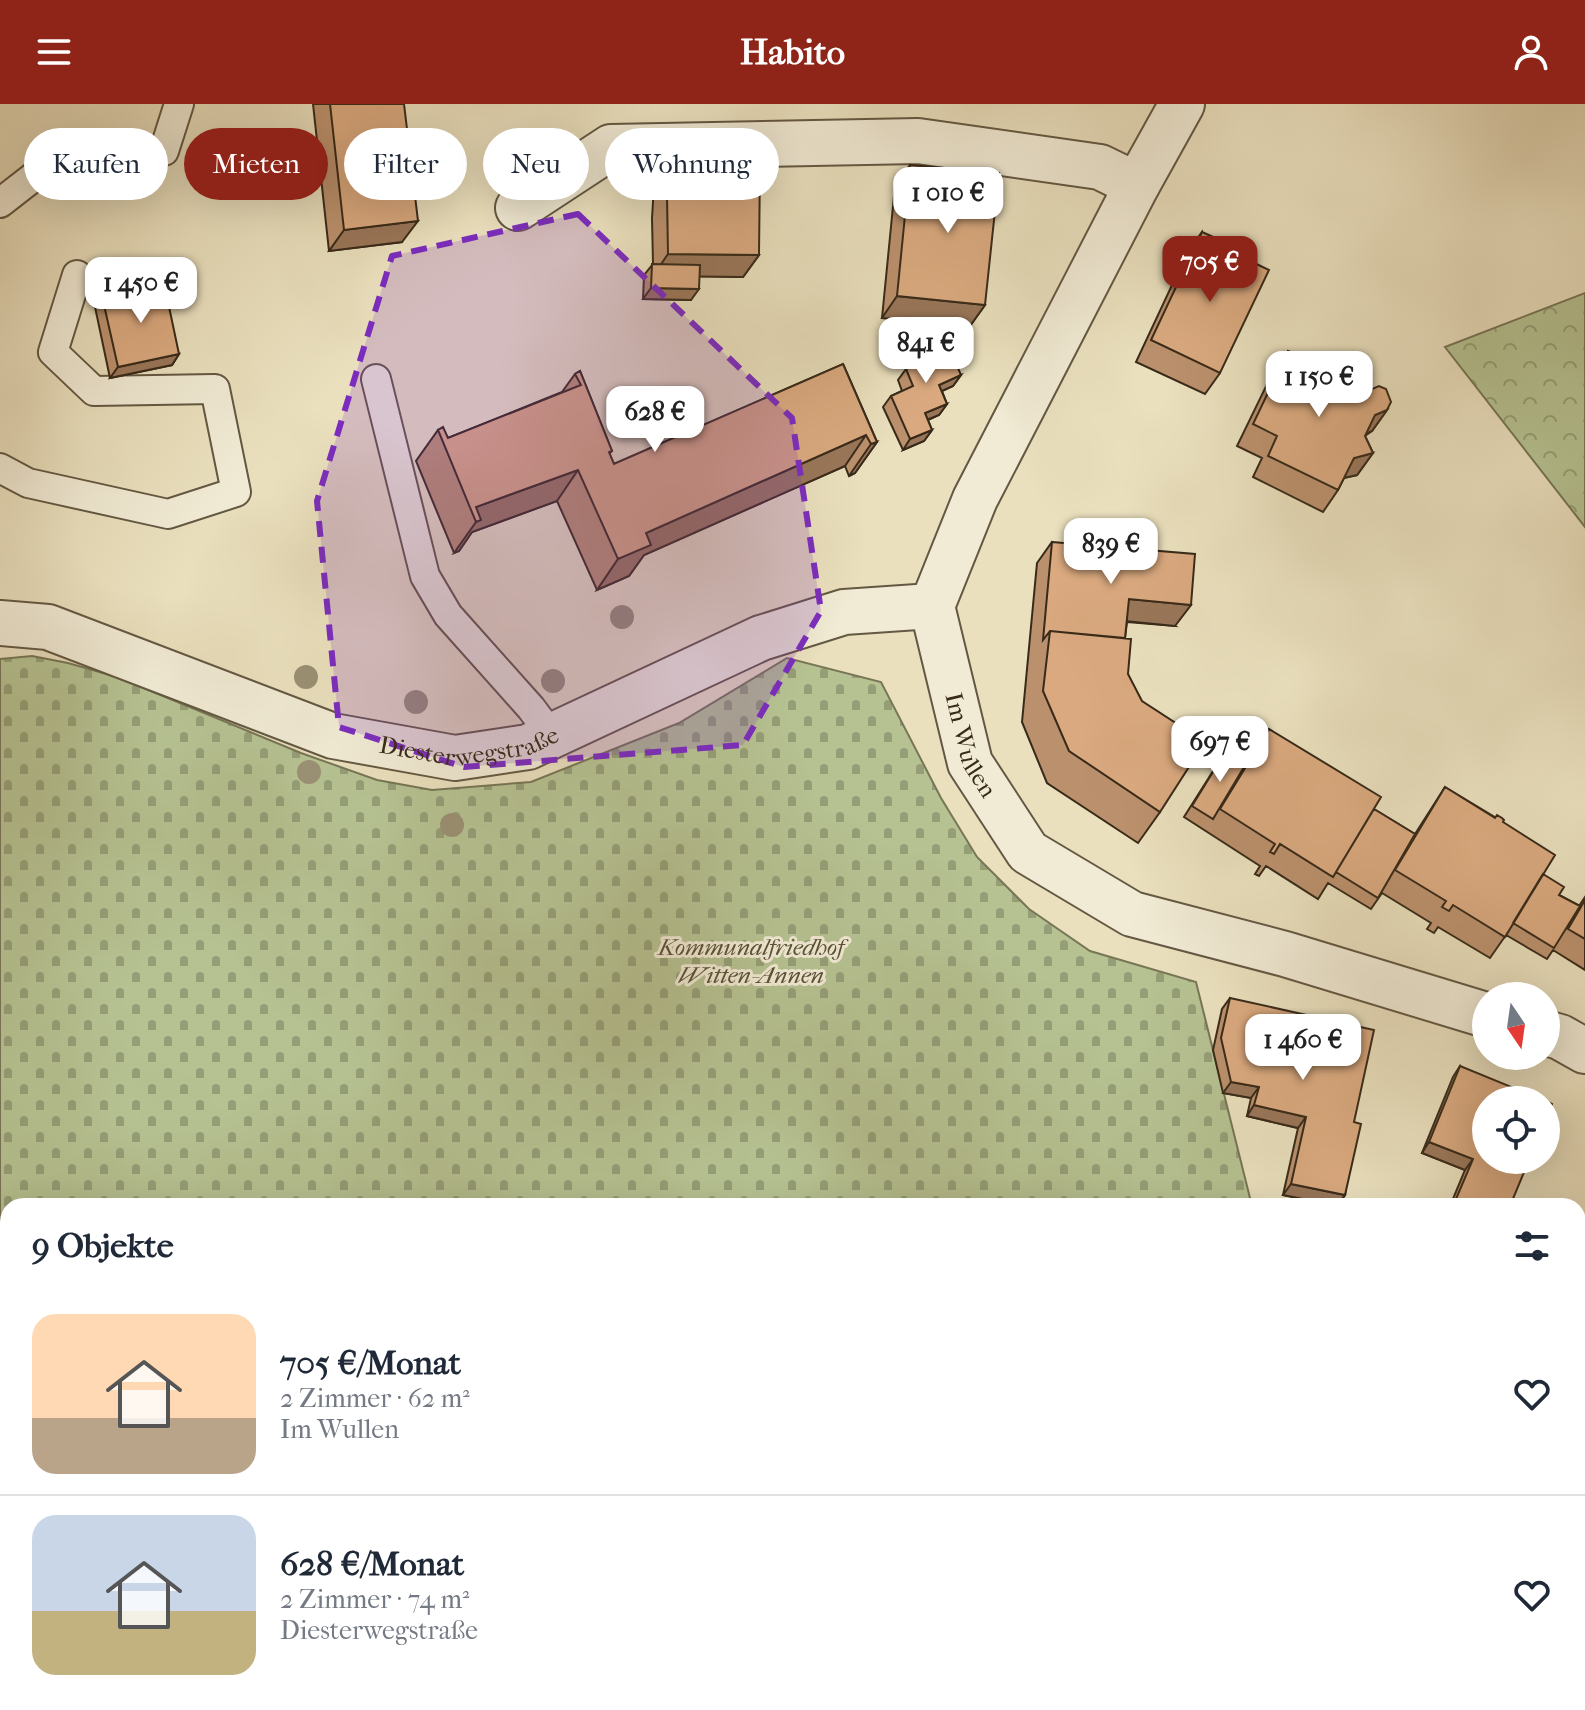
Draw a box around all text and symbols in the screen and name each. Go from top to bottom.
icon: menu [32,30,76,74]
icon: person [1509,30,1553,74]
text: Habito [740,31,845,73]
chip: Kaufen [24,128,168,200]
chip: Mieten [184,128,328,200]
chip: Filter [344,128,467,200]
chip: Neu [483,128,589,200]
chip: Wohnung [605,128,779,200]
pin: 1 010 € [874,167,1022,235]
text: 1 010 € [911,177,985,208]
pin: 705 € [1154,236,1266,304]
text: 705 € [1180,246,1240,277]
pin: 1 450 € [67,257,215,325]
text: 1 450 € [103,267,179,298]
pin: 841 € [870,317,982,385]
text: 841 € [897,327,955,358]
pin: 1 150 € [1245,351,1393,419]
text: 1 150 € [1284,361,1354,392]
pin: 628 € [599,386,711,454]
text: 628 € [624,396,686,427]
pin: 839 € [1055,518,1167,586]
text: 839 € [1082,528,1140,559]
street label: Im Wullen [939,690,1003,803]
pin: 697 € [1164,716,1276,784]
street label: Diesterwegstraße [377,721,563,772]
text: 697 € [1189,726,1251,757]
park label: Kommunalfriedhof Witten-Annen [656,933,849,989]
north arrow [1472,982,1560,1070]
map controls [1472,982,1560,1174]
pin: 1 460 € [1229,1014,1377,1082]
text: 1 460 € [1263,1024,1343,1055]
button: locate [1472,1086,1560,1174]
icon: filters [1510,1224,1554,1268]
text: 9 Objekte [32,1226,174,1266]
text: 705 €/Monat [280,1343,461,1383]
icon: home [96,1346,192,1442]
icon: heart [1510,1372,1554,1416]
text: 2 Zimmer · 62 m² [280,1383,470,1414]
text: Im Wullen [280,1414,399,1445]
text: 628 €/Monat [280,1544,464,1584]
icon: home [96,1547,192,1643]
icon: heart [1510,1573,1554,1617]
text: 2 Zimmer · 74 m² [280,1584,469,1615]
text: Diesterwegstraße [280,1615,478,1646]

